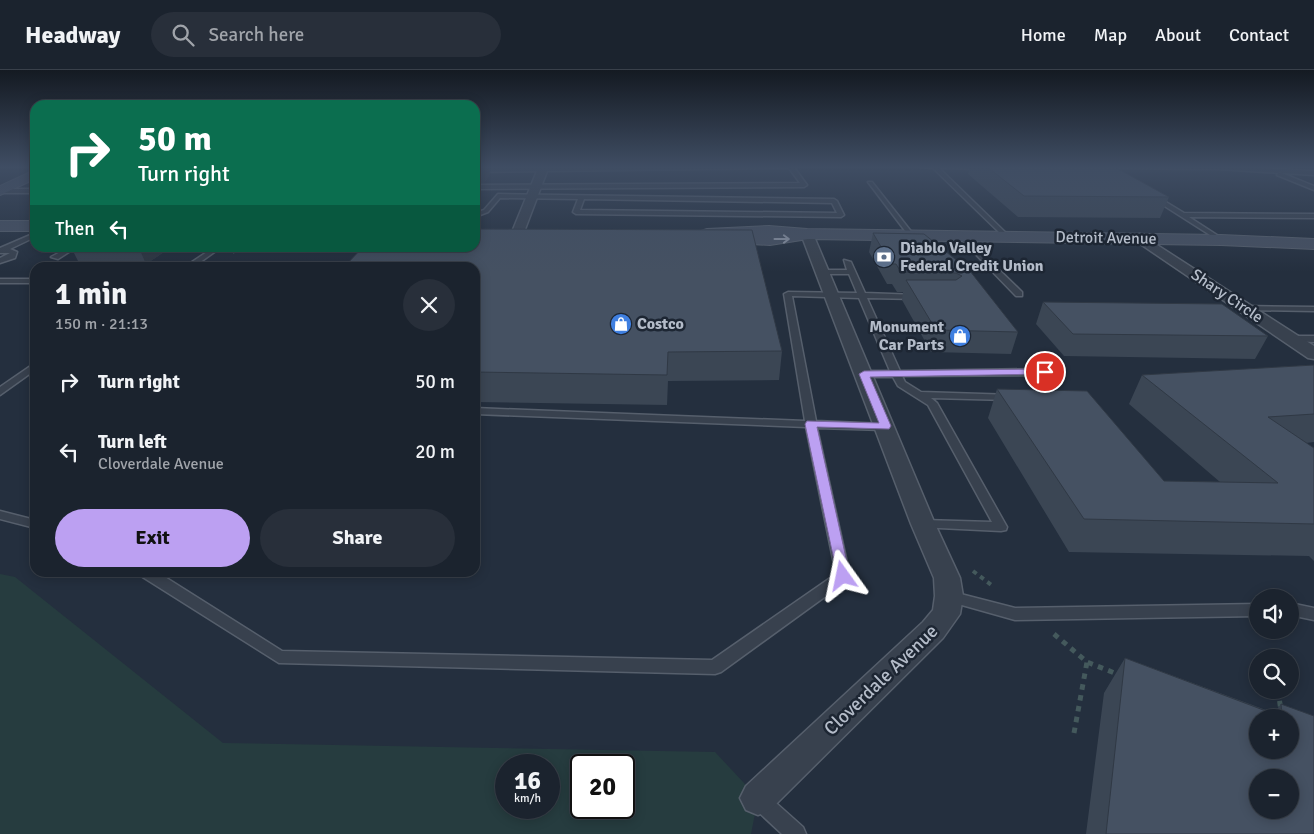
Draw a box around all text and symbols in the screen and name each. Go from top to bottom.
search box [151,12,501,57]
text: Headway [25,20,121,50]
icon: search [169,21,197,49]
text: Search here [209,23,304,47]
text: Home [1021,24,1066,46]
text: Map [1094,24,1127,46]
text: About [1155,24,1201,46]
text: Contact [1229,24,1289,46]
text: 50 m [138,117,212,160]
icon: right [55,120,120,185]
text: Turn right [138,160,230,187]
icon: left [105,215,133,243]
text: Then [55,217,95,241]
street label: Detroit Avenue [1055,227,1157,249]
one-way arrow [774,234,790,244]
place label: Diablo Valley Federal Credit Union [900,238,1044,276]
bank icon: Diablo Valley Federal Credit Union [872,245,896,269]
street label: Shary Circle [1187,265,1267,327]
text: 1 min [55,276,127,313]
button: close [403,279,455,331]
shop icon: Costco [609,312,633,336]
text: 150 m · 21:13 [55,314,148,334]
place label: Costco [637,314,684,334]
place label: Monument Car Parts [869,317,944,355]
shop icon: Monument Car Parts [948,324,972,348]
pin [1024,351,1066,393]
icon: arrive [1031,358,1059,386]
icon: right [55,368,83,396]
text: Turn right [98,370,180,394]
text: 50 m [415,370,455,394]
text: Turn left [98,430,167,454]
icon: left [55,438,83,466]
text: 20 m [415,440,455,464]
text: Cloverdale Avenue [98,454,224,474]
button: Exit [55,509,250,567]
button: Share [260,509,455,567]
position arrow [816,549,868,601]
map controls [1249,589,1299,819]
button: sound [1249,589,1299,639]
street label: Cloverdale Avenue [819,619,943,741]
button: search [1249,649,1299,699]
button: + [1249,709,1299,759]
speed limit sign: 20 [570,754,635,819]
text: 16 [514,765,541,796]
button: − [1249,769,1299,819]
text: km/h [514,791,541,806]

